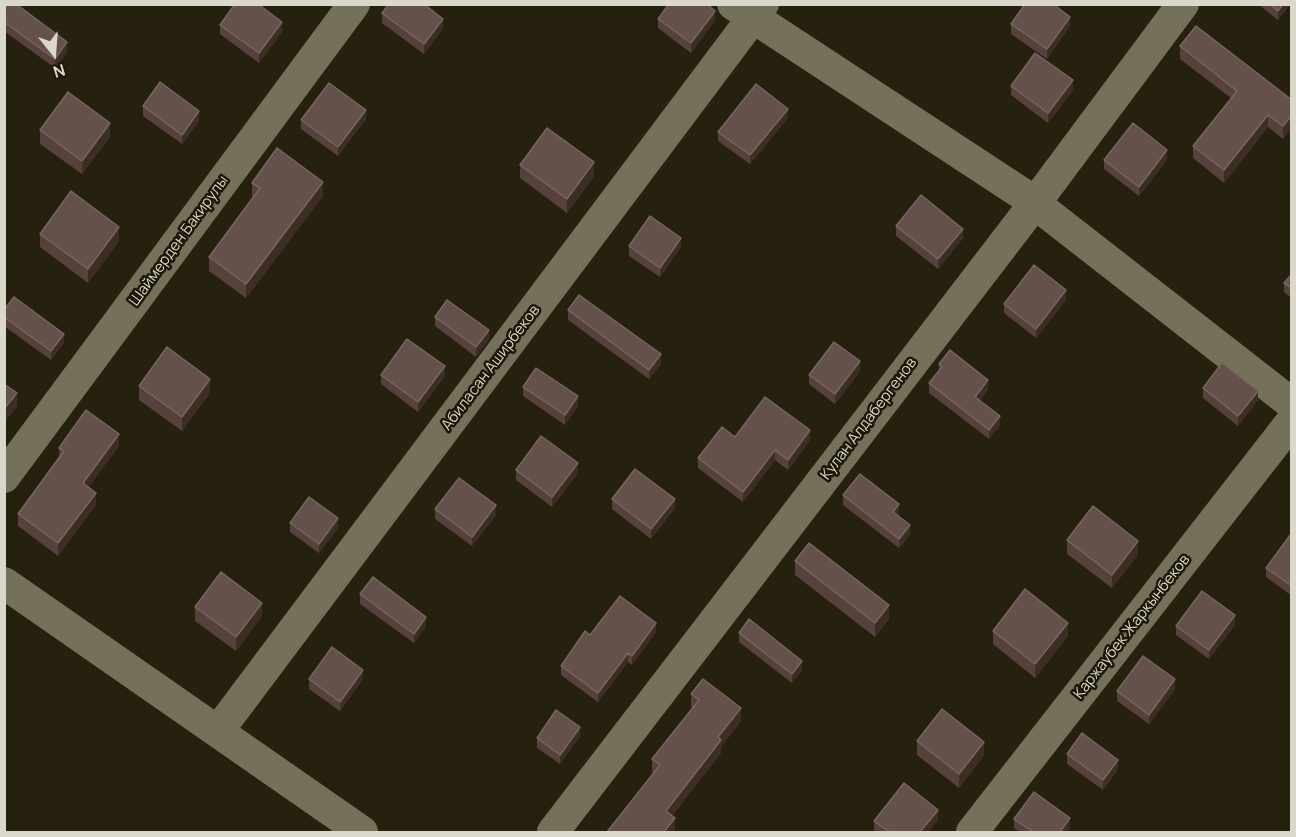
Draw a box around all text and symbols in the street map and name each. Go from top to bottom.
north arrow [24,24,84,84]
text: N [51,59,68,83]
street label: Шаймерден Бакирулы [126,172,232,310]
street label: Абиласан Аширбеков [438,302,544,434]
street label: Кулан Алдабергенов [817,354,921,484]
street label: Каржаубек Жаркынбеков [1070,551,1194,703]

